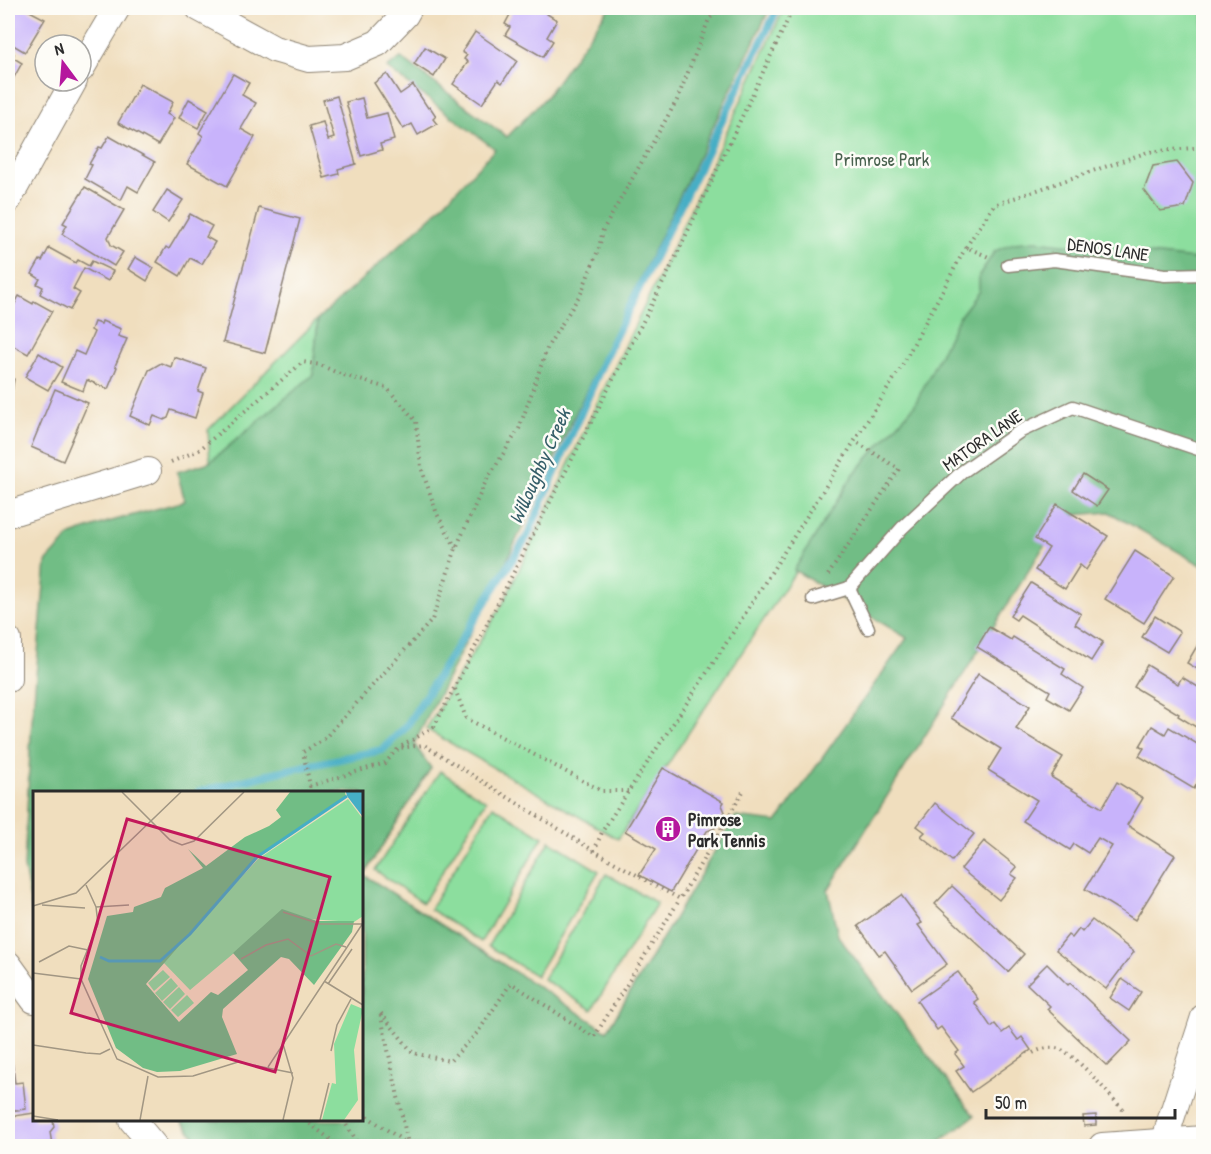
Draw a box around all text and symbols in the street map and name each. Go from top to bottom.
north arrow [33,33,93,93]
text: N [52,37,66,60]
park label: Primrose Park [835,147,930,172]
street label: DENOS LANE [1066,231,1150,267]
water label: Willoughby Creek [502,403,578,528]
street label: MATORA LANE [937,403,1027,477]
inset map [33,791,363,1121]
place label: Pimrose Park Tennis [688,807,765,853]
building icon: Pimrose Park Tennis [653,814,683,844]
scale bar [986,1082,1175,1120]
text: 50 m [995,1090,1027,1115]

